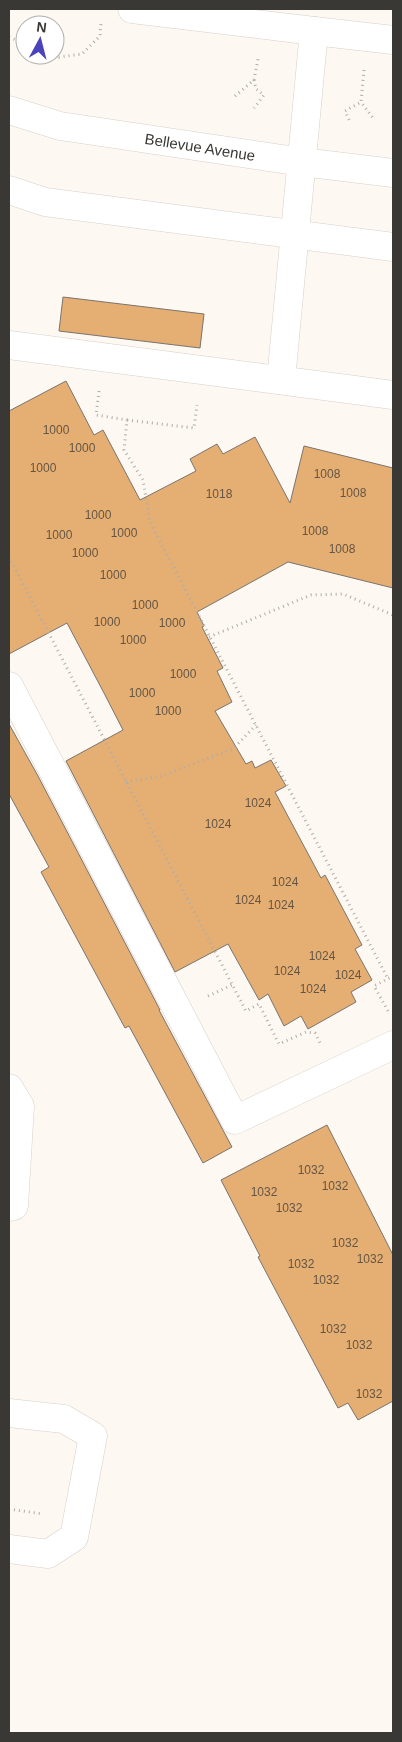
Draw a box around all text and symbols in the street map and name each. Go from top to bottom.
north arrow [15,15,65,65]
text: N [36,19,48,36]
street label: Bellevue Avenue [144,130,256,164]
house number: 1000 [43,423,70,437]
house number: 1000 [69,441,96,455]
house number: 1000 [30,461,57,475]
house number: 1008 [314,467,341,481]
house number: 1008 [340,486,367,500]
house number: 1018 [206,487,233,501]
house number: 1000 [85,508,112,522]
house number: 1008 [302,524,329,538]
house number: 1000 [111,526,138,540]
house number: 1000 [46,528,73,542]
house number: 1008 [329,542,356,556]
house number: 1000 [72,546,99,560]
house number: 1000 [100,568,127,582]
house number: 1000 [132,598,159,612]
house number: 1000 [94,615,121,629]
house number: 1000 [159,616,186,630]
house number: 1000 [120,633,147,647]
house number: 1000 [170,667,197,681]
house number: 1000 [129,686,156,700]
house number: 1000 [155,704,182,718]
house number: 1024 [245,796,272,810]
house number: 1024 [205,817,232,831]
house number: 1024 [272,875,299,889]
house number: 1024 [235,893,262,907]
house number: 1024 [268,898,295,912]
house number: 1024 [309,949,336,963]
house number: 1024 [274,964,301,978]
house number: 1024 [335,968,362,982]
house number: 1024 [300,982,327,996]
house number: 1032 [298,1163,325,1177]
house number: 1032 [322,1179,349,1193]
house number: 1032 [251,1185,278,1199]
house number: 1032 [276,1201,303,1215]
house number: 1032 [332,1236,359,1250]
house number: 1032 [357,1252,384,1266]
house number: 1032 [288,1257,315,1271]
house number: 1032 [313,1273,340,1287]
house number: 1032 [320,1322,347,1336]
house number: 1032 [346,1338,373,1352]
house number: 1032 [356,1387,383,1401]

